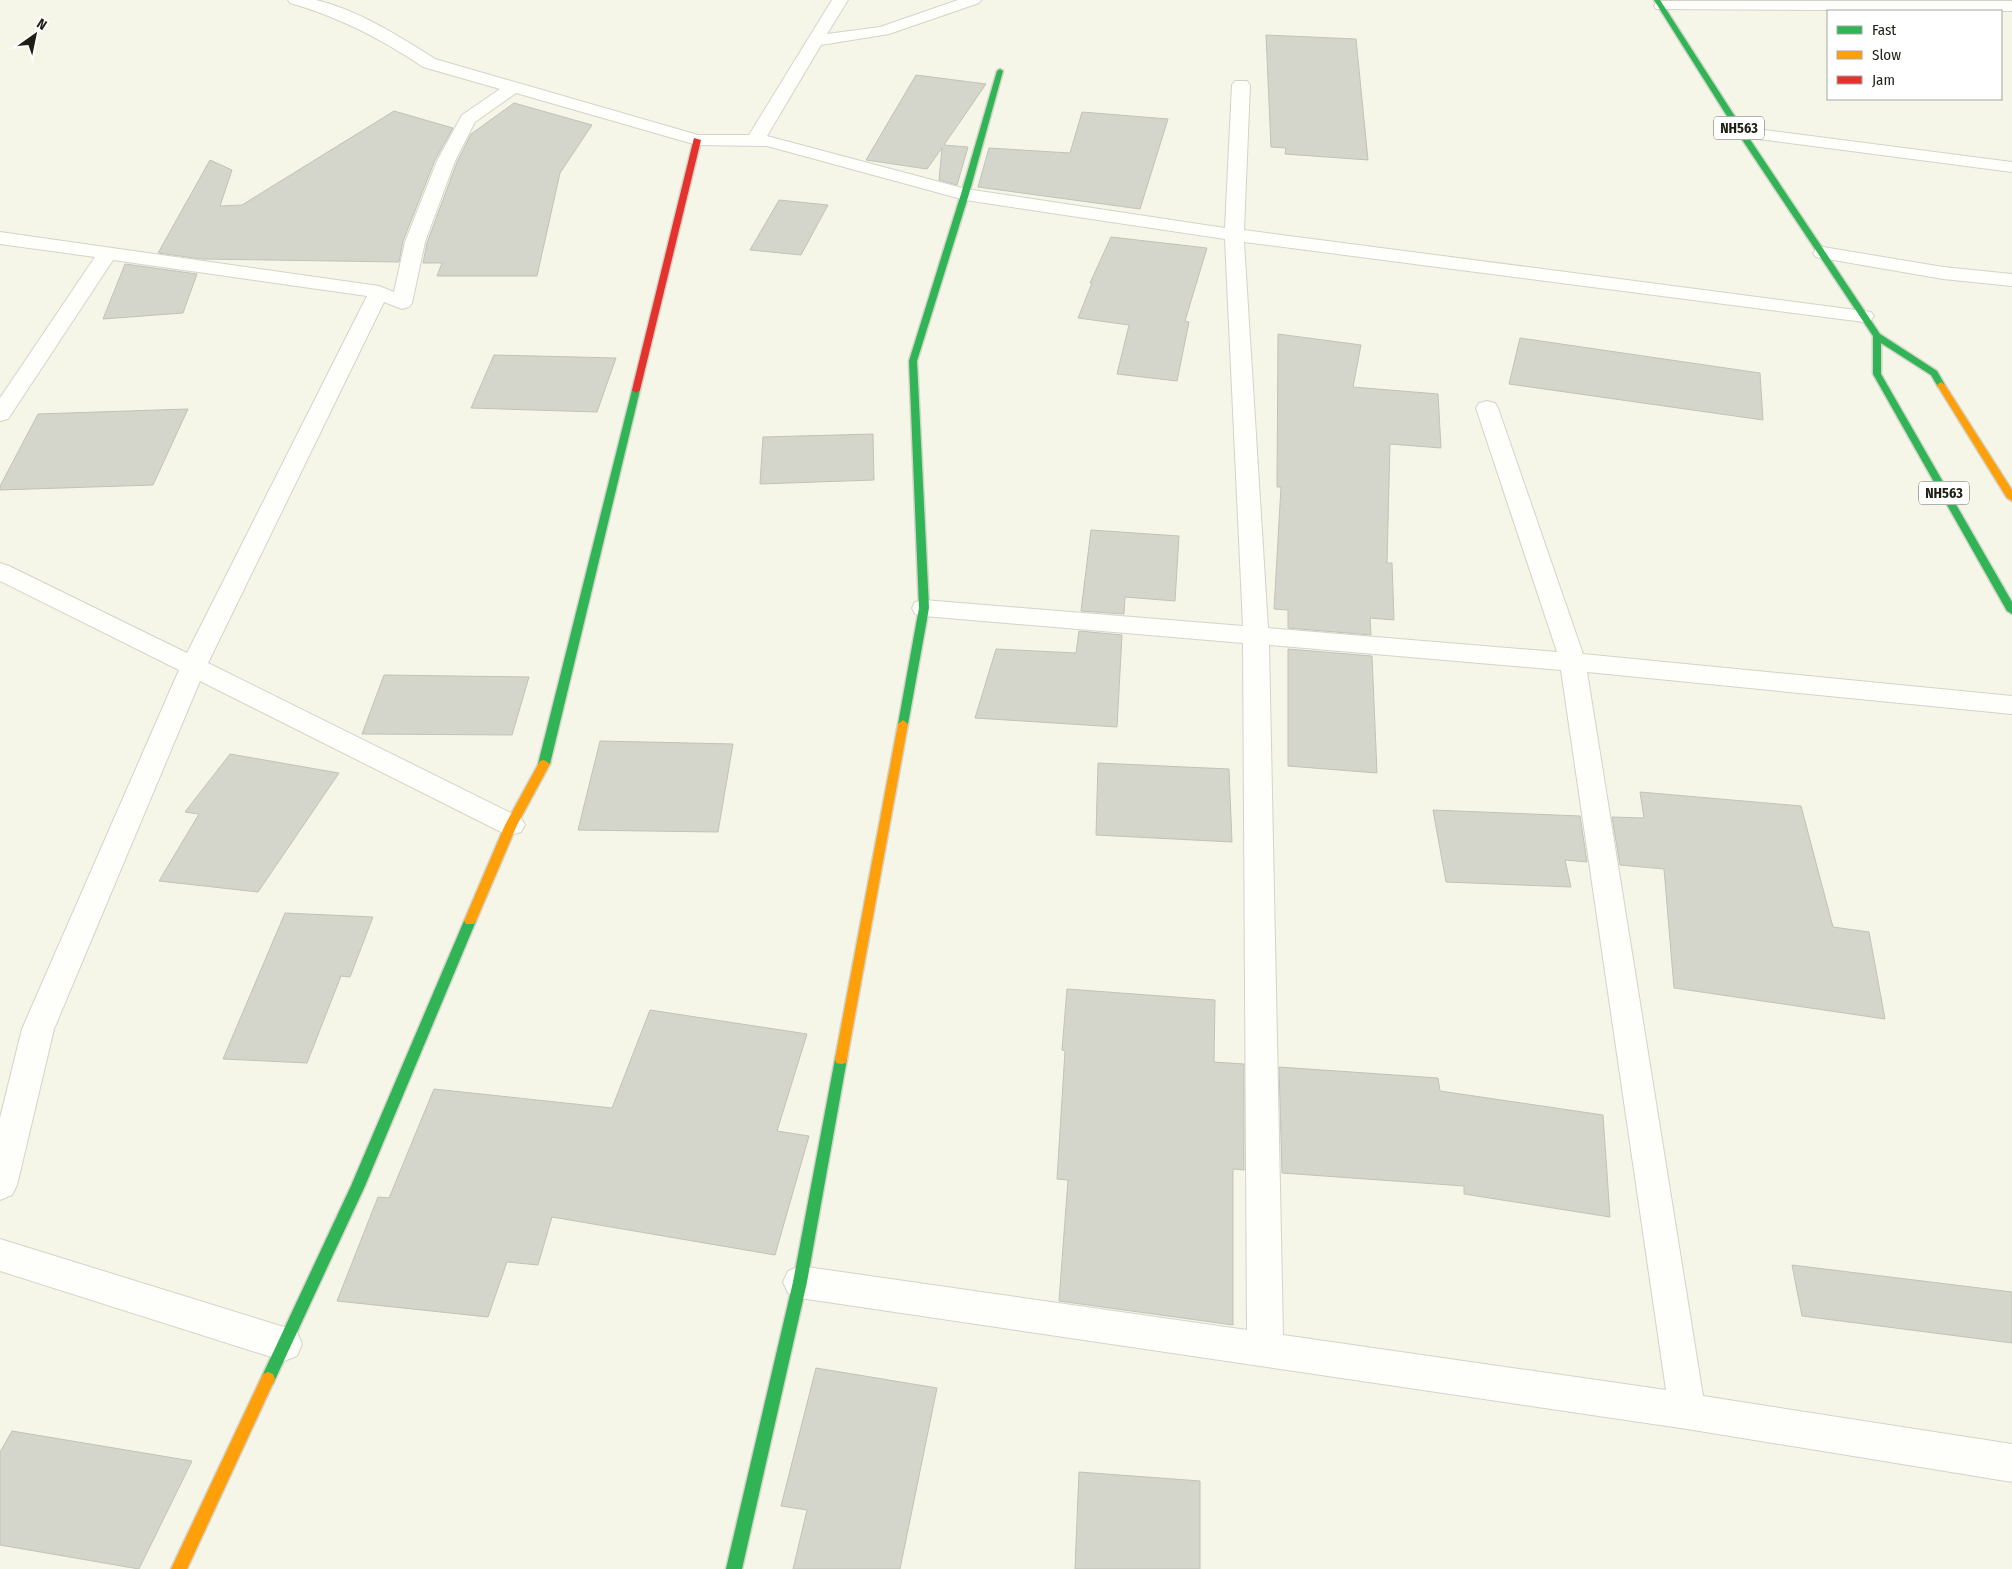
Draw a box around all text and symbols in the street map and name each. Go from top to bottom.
north arrow [10,10,60,60]
legend [1827,10,2002,100]
text: N [34,15,50,34]
text: Fast [1872,21,1896,39]
text: Slow [1872,46,1901,64]
text: Jam [1872,71,1895,89]
road number: NH563 [1714,116,1764,140]
road number: NH563 [1919,482,1969,504]

